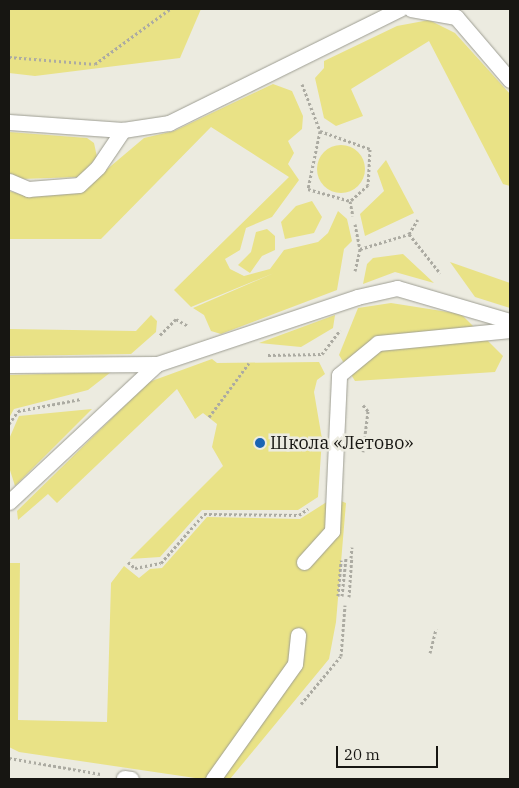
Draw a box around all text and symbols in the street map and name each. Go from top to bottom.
place label: Школа «Летово» [270,432,413,454]
marker: Школа «Летово» [254,437,266,449]
scale bar [339,736,442,768]
text: 20 m [344,745,380,764]

